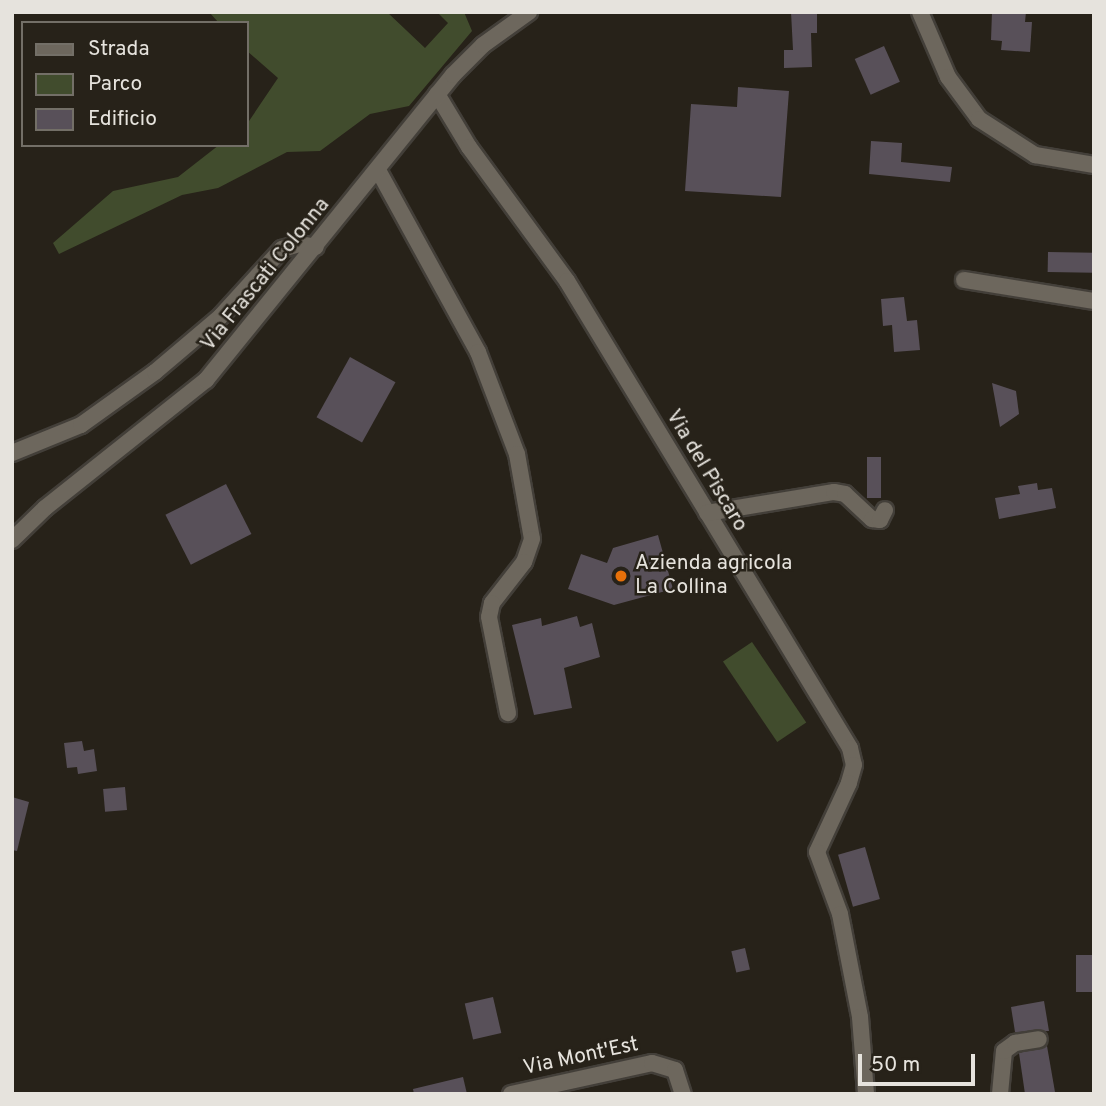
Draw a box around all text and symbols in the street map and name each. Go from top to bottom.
legend [21,21,248,147]
text: Strada [88,36,149,63]
text: Parco [88,71,142,98]
text: Edificio [88,106,157,133]
street label: Via Frascati Colonna [196,193,336,357]
street label: Via del Piscaro [660,405,752,537]
place label: Azienda agricola La Collina [635,551,792,601]
marker: Azienda agricola La Collina [613,568,629,584]
street label: Via Mont'Est [521,1032,641,1082]
scale bar [861,1040,978,1084]
text: 50 m [871,1052,920,1079]

